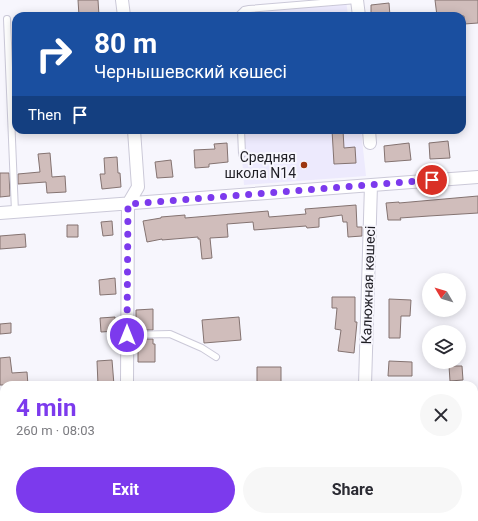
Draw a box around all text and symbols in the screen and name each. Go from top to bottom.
text: 80 m [94,27,157,60]
icon: right [28,28,80,80]
text: Чернышевский көшесі [94,61,287,82]
icon: arrive [69,104,91,126]
text: Then [28,106,61,124]
place label: Средняя школа N14 [224,149,296,181]
marker: Средняя школа N14 [299,160,309,170]
pin [415,163,449,197]
icon: arrive [421,169,443,191]
street label: Калюжная көшесі [358,226,378,344]
north arrow [422,273,466,317]
map controls [422,273,466,369]
position arrow [106,314,148,356]
button: layers [422,325,466,369]
text: 4 min [16,394,76,422]
button: close [420,394,462,436]
text: 260 m · 08:03 [16,423,95,438]
button: Exit [16,467,235,513]
button: Share [243,467,462,513]

